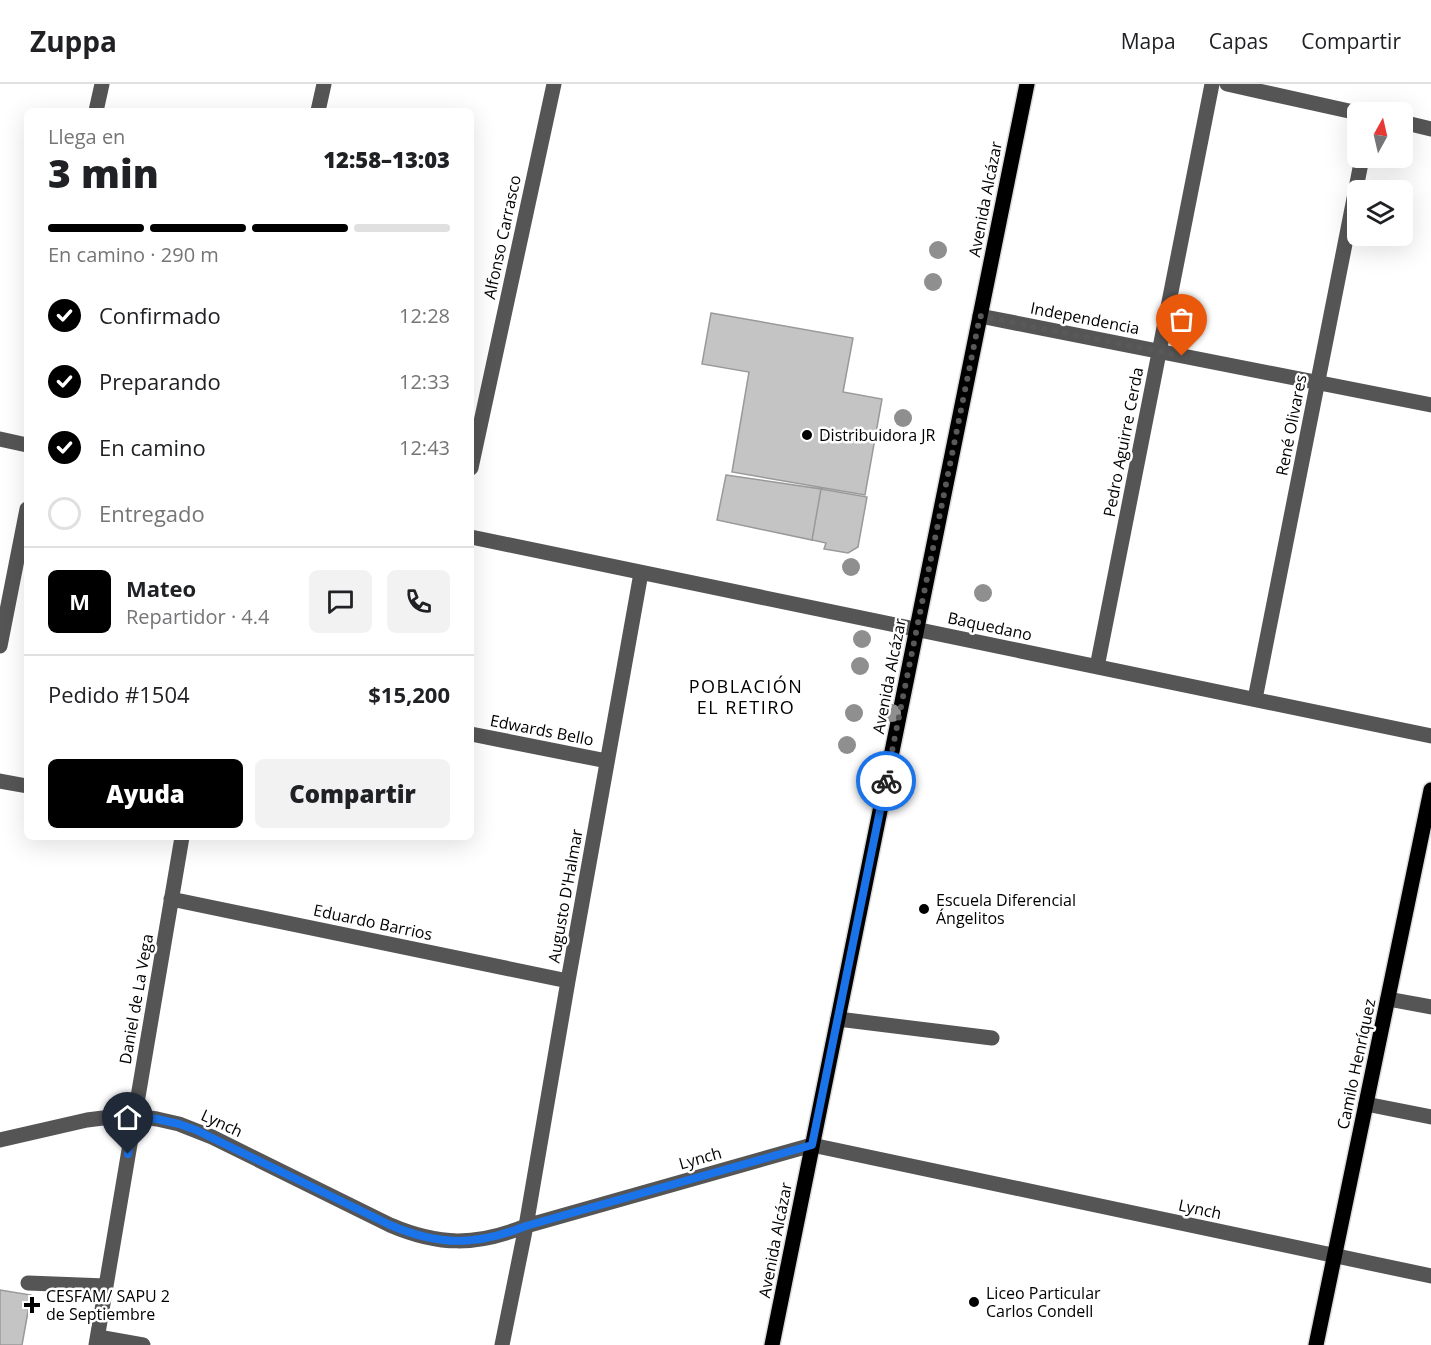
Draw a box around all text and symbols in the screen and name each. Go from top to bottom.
text: Zuppa [30,22,117,60]
text: Mapa [1121,27,1176,55]
text: Capas [1209,27,1268,55]
text: Compartir [1301,27,1401,55]
north arrow [1347,102,1413,168]
map controls [1347,102,1413,246]
text: Llega en [48,123,125,150]
street label: Avenida Alcázar [963,139,1007,259]
text: 12:58–13:03 [323,144,450,174]
text: 3 min [48,146,159,199]
street label: Alfonso Carrasco [478,173,526,301]
button: layers [1347,180,1413,246]
text: En camino · 290 m [48,241,219,268]
pin [1156,294,1207,356]
street label: Independencia [1029,297,1141,339]
icon: check [48,299,81,332]
text: Confirmado [99,300,221,330]
text: 12:28 [399,302,450,329]
icon: bag [1165,303,1198,336]
icon: check [48,365,81,398]
street label: Pedro Aguirre Cerda [1098,365,1148,519]
text: Preparando [99,366,221,396]
text: 12:33 [399,368,450,395]
street label: René Olivares [1270,373,1312,477]
place label: Distribuidora JR [819,424,935,446]
marker: Distribuidora JR [800,428,814,442]
icon: check [48,431,81,464]
text: En camino [99,432,206,462]
text: 12:43 [399,434,450,461]
text: Entregado [99,498,205,528]
button: chat [309,570,372,633]
button: phone [387,570,450,633]
text: Mateo [126,573,196,603]
text: M [69,586,90,616]
text: Repartidor · 4.4 [126,603,270,630]
street label: Baquedano [946,606,1034,646]
street label: Avenida Alcázar [867,616,911,736]
district label: POBLACIÓN EL RETIRO [689,674,803,719]
text: Pedido #1504 [48,679,190,709]
text: $15,200 [368,679,450,709]
street label: Edwards Bello [488,709,596,751]
courier [856,751,916,811]
button: Ayuda [48,759,243,828]
button: Compartir [255,759,450,828]
icon: bike [870,765,903,798]
street label: Augusto D'Halmar [542,827,588,965]
place label: Escuela Diferencial Ángelitos [936,889,1076,929]
street label: Eduardo Barrios [311,899,435,945]
marker: Escuela Diferencial Ángelitos [917,902,931,916]
street label: Daniel de La Vega [114,932,158,1066]
street label: Camilo Henríquez [1331,997,1381,1131]
pin [102,1092,153,1154]
icon: home [111,1101,144,1134]
street label: Lynch [198,1104,246,1142]
street label: Lynch [676,1141,724,1175]
street label: Avenida Alcázar [753,1180,797,1300]
street label: Lynch [1176,1194,1224,1224]
place label: Liceo Particular Carlos Condell [986,1282,1101,1322]
place label: CESFAM/ SAPU 2 de Septiembre [46,1285,170,1325]
marker: Liceo Particular Carlos Condell [967,1295,981,1309]
marker: CESFAM/ SAPU 2 de Septiembre [23,1296,41,1314]

